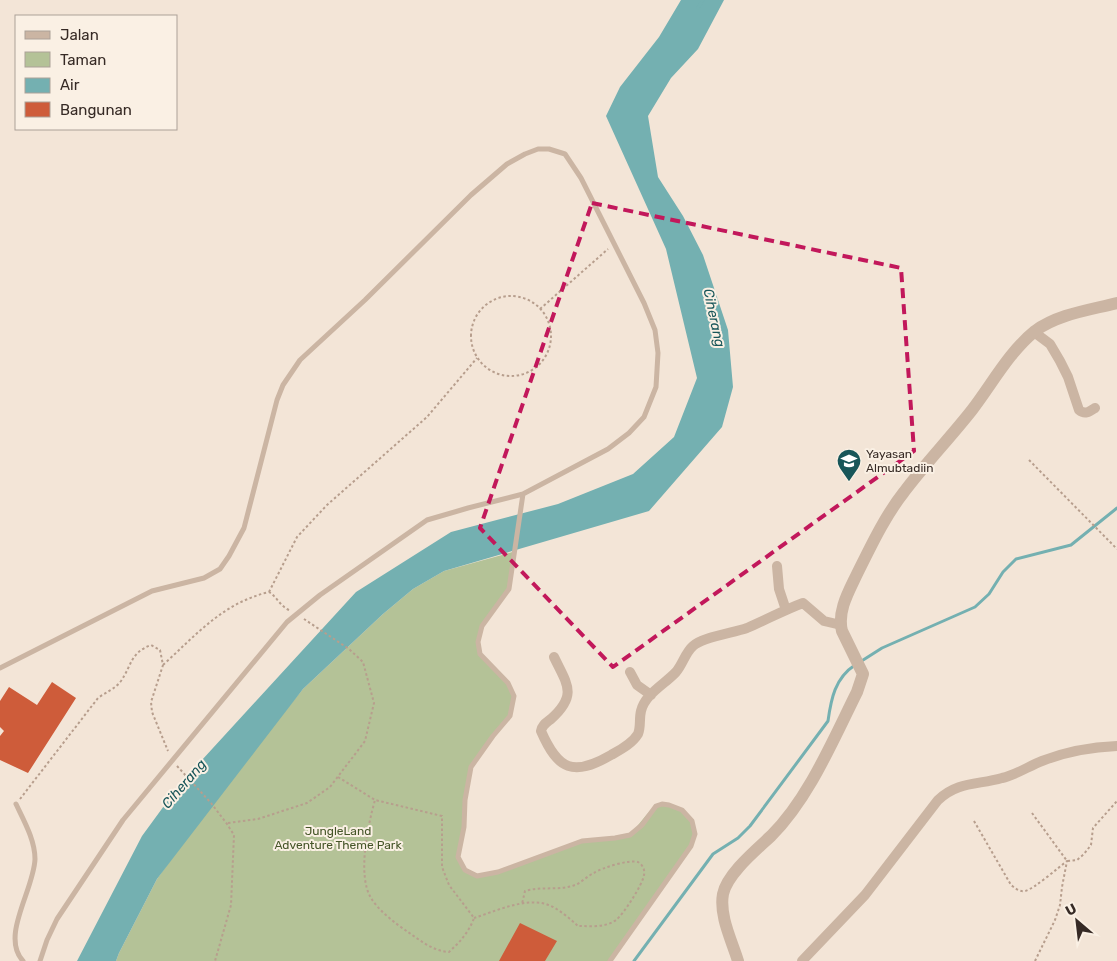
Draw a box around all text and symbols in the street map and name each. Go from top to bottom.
legend [15,15,178,130]
text: Jalan [60,26,99,44]
text: Taman [60,51,106,69]
text: Air [60,76,80,94]
text: Bangunan [60,101,132,119]
water label: Ciherang [700,287,728,349]
place label: Yayasan Almubtadiin [866,447,933,475]
school or university icon: Yayasan Almubtadiin [836,448,862,482]
water label: Ciherang [158,756,210,812]
park label: JungleLand Adventure Theme Park [274,824,402,852]
north arrow [1052,896,1102,946]
text: U [1063,900,1080,920]

